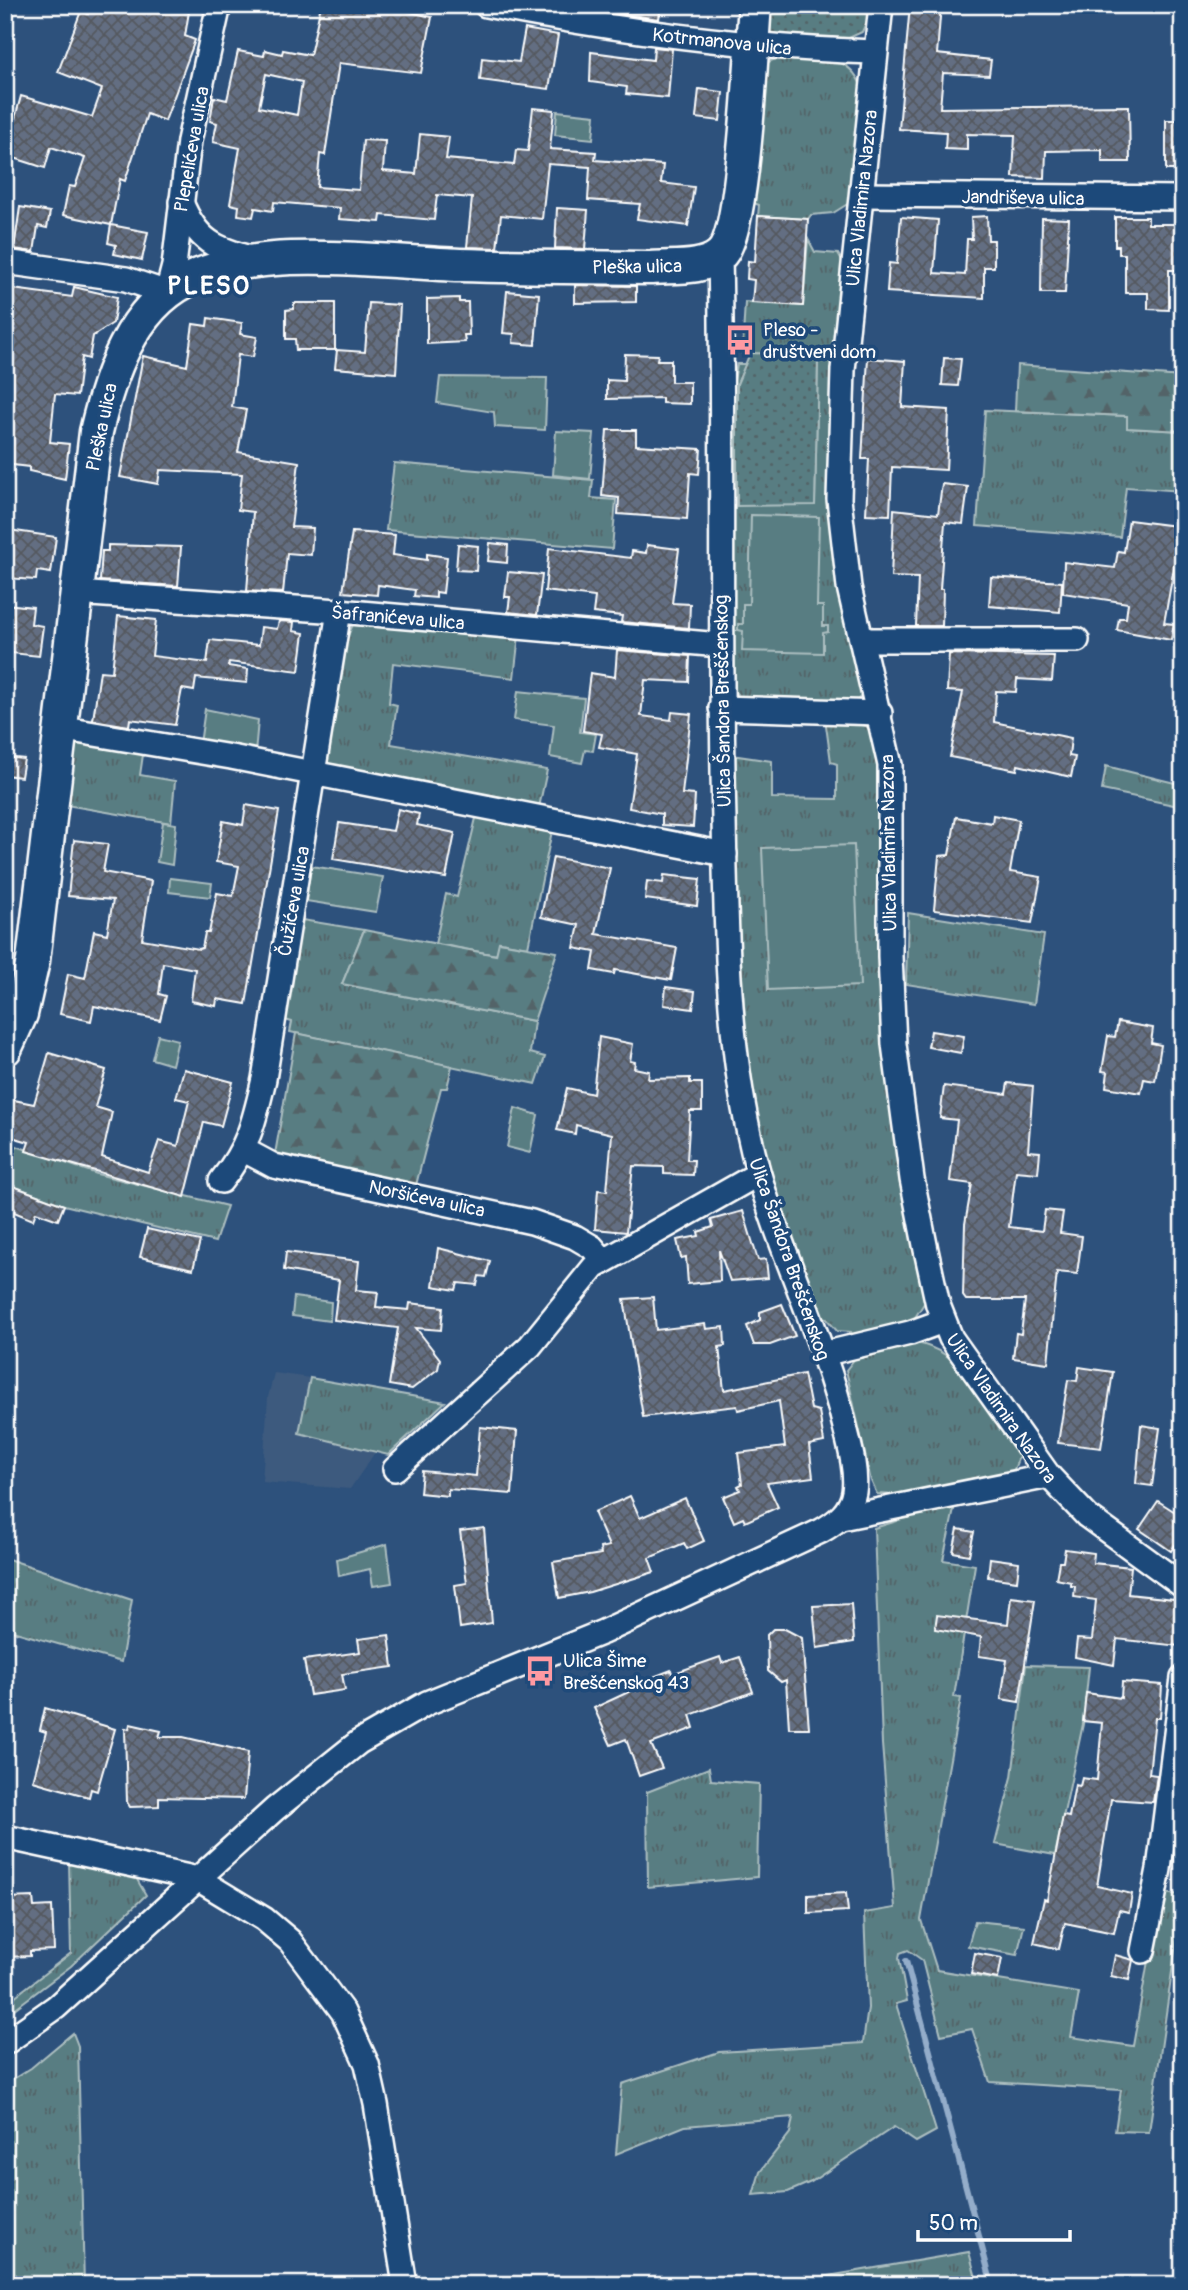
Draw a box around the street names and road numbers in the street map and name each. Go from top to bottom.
street label: Kotrmanova ulica [651,23,793,61]
street label: Plepelićeva ulica [169,84,215,214]
street label: Ulica Vladimira Nazora [841,108,883,288]
street label: Jandriševa ulica [961,185,1085,211]
street label: Pleška ulica [592,254,682,280]
street label: Pleška ulica [81,381,123,474]
street label: Ulica Šandora Breščenskog [709,594,737,807]
street label: Šafranićeva ulica [330,600,466,636]
street label: Ulica Vladimira Nazora [875,754,903,932]
street label: Čužićeva ulica [272,844,316,958]
street label: Ulica Šandora Breščenskog [743,1155,835,1364]
street label: Noršićeva ulica [366,1175,487,1223]
street label: Ulica Vladimira Nazora [940,1329,1062,1488]

